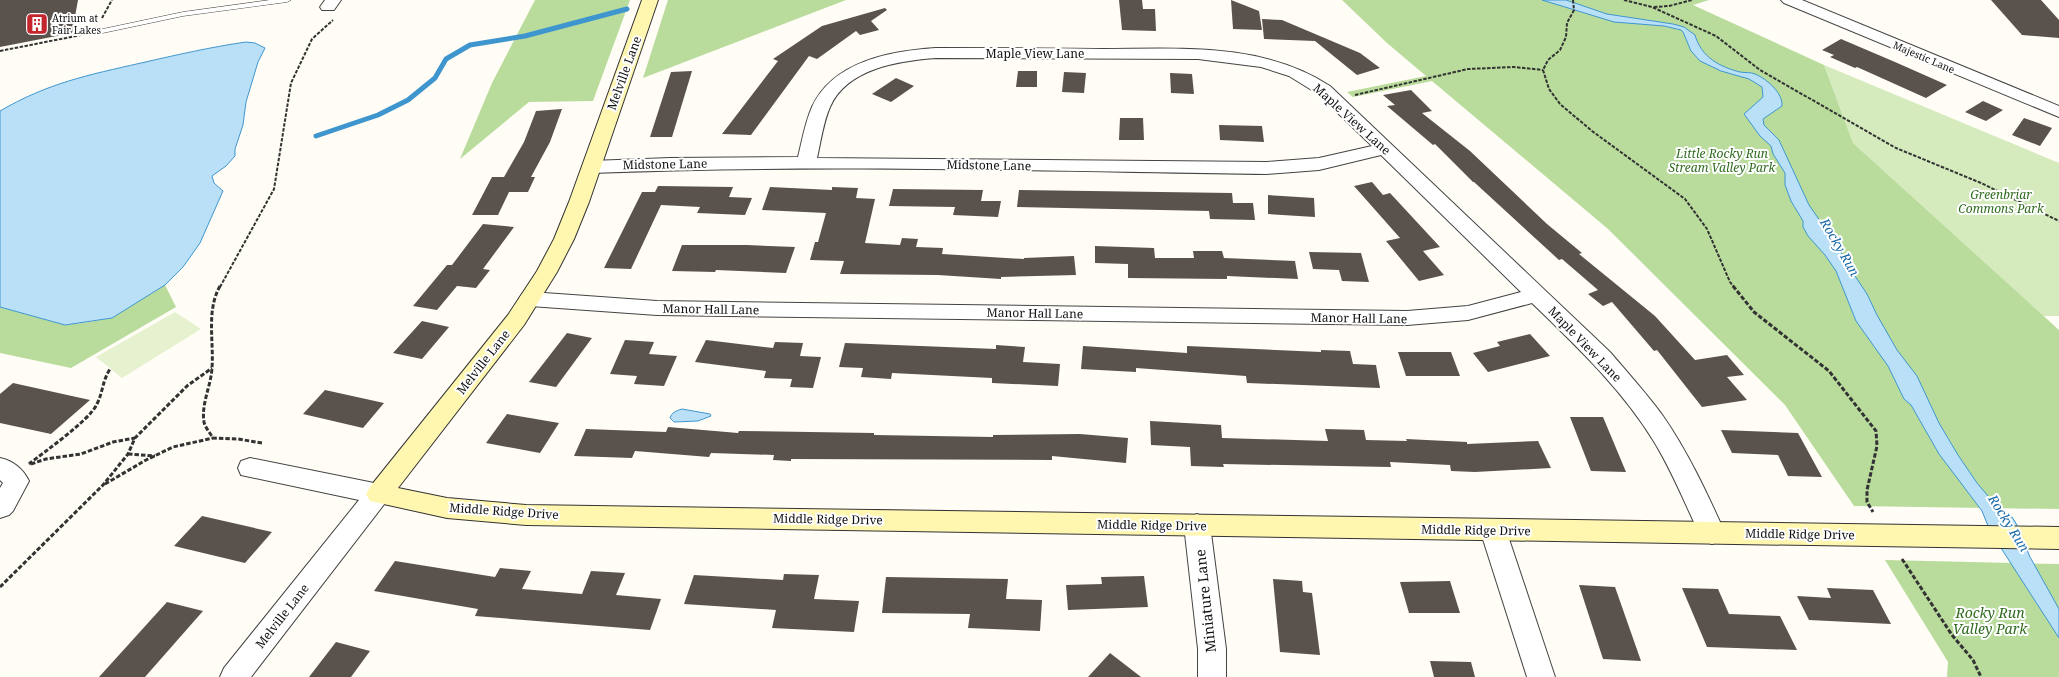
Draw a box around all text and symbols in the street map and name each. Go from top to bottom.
building icon: Atrium at Fair Lakes [24,11,50,37]
place label: Atrium at Fair Lakes [52,11,101,37]
street label: Melville Lane [603,34,645,112]
street label: Majestic Lane [1891,38,1957,76]
street label: Maple View Lane [986,45,1084,62]
street label: Maple View Lane [1310,80,1394,158]
park label: Little Rocky Run Stream Valley Park [1669,145,1777,176]
street label: Midstone Lane [623,155,707,173]
street label: Midstone Lane [947,156,1031,174]
park label: Greenbriar Commons Park [1958,186,2045,217]
water label: Rocky Run [1816,214,1864,280]
street label: Manor Hall Lane [663,300,759,318]
street label: Maple View Lane [1545,303,1625,385]
street label: Manor Hall Lane [987,304,1083,322]
street label: Manor Hall Lane [1311,309,1407,327]
street label: Melville Lane [452,326,514,398]
water label: Rocky Run [1984,490,2034,555]
street label: Middle Ridge Drive [449,499,559,523]
street label: Middle Ridge Drive [773,510,883,528]
street label: Middle Ridge Drive [1097,516,1207,534]
street label: Middle Ridge Drive [1421,521,1531,539]
street label: Middle Ridge Drive [1745,525,1855,543]
street label: Miniature Lane [1190,548,1220,654]
street label: Melville Lane [251,580,313,652]
park label: Rocky Run Valley Park [1953,603,2028,638]

